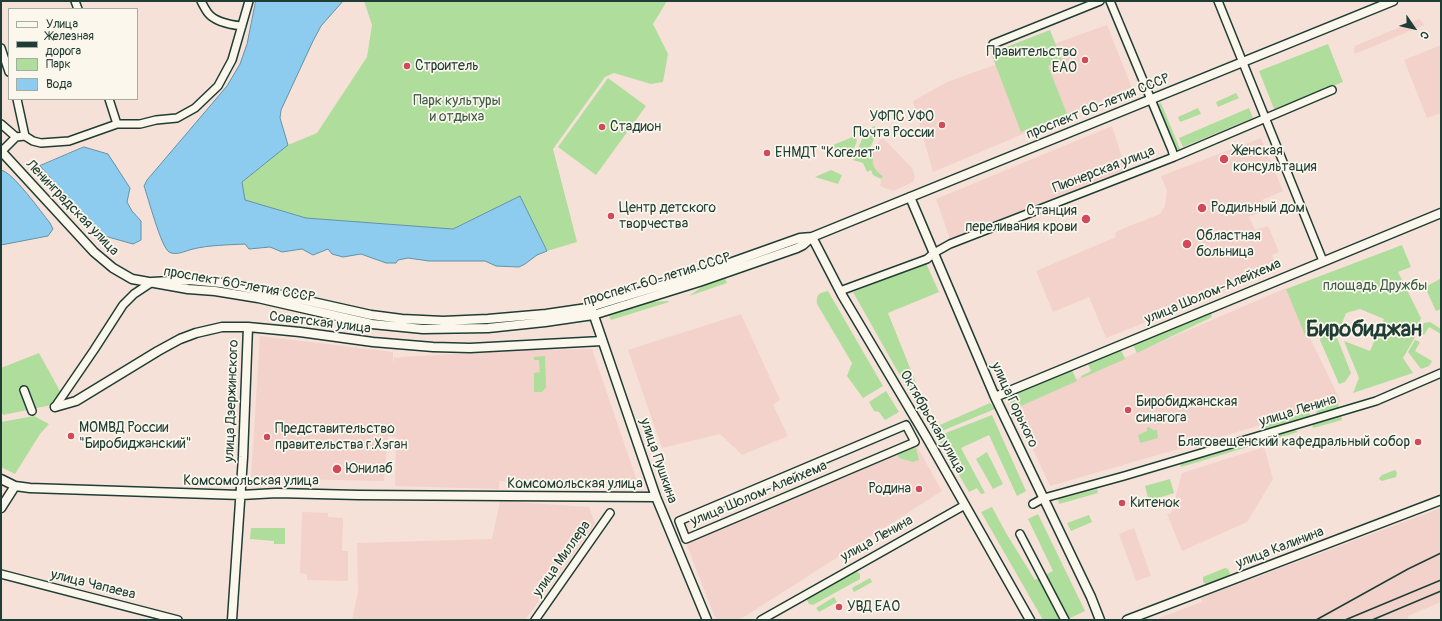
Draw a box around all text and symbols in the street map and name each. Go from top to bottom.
legend [8,8,138,100]
north arrow [1394,8,1434,48]
text: Улица [46,17,78,32]
text: Железная дорога [46,29,94,59]
text: С [1417,29,1432,41]
place label: Правительство ЕАО [986,44,1077,76]
marker: Правительство ЕАО [1080,55,1090,65]
text: Парк [46,57,71,72]
place label: Строитель [415,58,479,74]
marker: Строитель [402,61,412,71]
street label: проспект 60-летия СССР [1024,70,1172,144]
text: Вода [46,77,72,92]
park label: Парк культуры и отдыха [413,93,501,126]
place label: УФПС УФО Почта России [853,109,934,142]
place label: Стадион [610,119,661,135]
marker: УФПС УФО Почта России [937,120,947,130]
marker: Стадион [597,122,607,132]
street label: Пионерская улица [1051,143,1157,197]
place label: Женская консультация [1233,143,1317,176]
place label: ЕНМДТ "Когелет" [775,145,880,161]
marker: ЕНМДТ "Когелет" [762,148,772,158]
marker: Женская консультация [1218,153,1230,165]
street label: Ленинградская улица [22,156,122,260]
place label: Центр детского творчества [619,200,716,232]
place label: Родильный дом [1211,200,1305,216]
marker: Родильный дом [1196,202,1208,214]
place label: Станция переливания крови [965,203,1077,236]
marker: Центр детского творчества [606,211,616,221]
marker: Станция переливания крови [1080,213,1092,225]
place label: Областная больница [1196,228,1261,260]
marker: Областная больница [1181,238,1193,250]
street label: проспект 60-летия СССР [581,250,733,310]
street label: улица Шолом-Алейхема [1142,256,1284,328]
street label: проспект 60-летия СССР [162,263,316,307]
park label: площадь Дружбы [1323,278,1427,294]
street label: Советская улица [268,308,372,338]
district label: Биробиджан [1306,317,1422,343]
street label: улица Дзержинского [221,339,243,463]
street label: улица Горького [987,360,1041,450]
street label: Октябрьская улица [896,368,968,476]
street label: улица Ленина [1257,391,1339,431]
place label: Биробиджанская синагога [1136,394,1237,426]
marker: Биробиджанская синагога [1123,405,1133,415]
street label: улица Пушкина [636,416,680,506]
place label: МОМВД России "Биробиджанский" [79,420,192,452]
place label: Представительство правительства г.Хэган [275,421,408,454]
marker: МОМВД России "Биробиджанский" [66,431,76,441]
marker: Представительство правительства г.Хэган [262,432,272,442]
place label: Благовещенский кафедральный собор [1178,434,1410,450]
marker: Благовещенский кафедральный собор [1413,437,1423,447]
street label: улица Шолом-Алейхема [688,458,830,530]
place label: Юнилаб [346,461,393,477]
marker: Юнилаб [331,463,343,475]
street label: Комсомольская улица [183,473,319,489]
street label: Комсомольская улица [507,476,643,492]
place label: Родина [868,481,911,497]
marker: Родина [914,484,924,494]
place label: Китенок [1130,495,1180,511]
marker: Китенок [1117,498,1127,508]
street label: улица Ленина [838,512,916,566]
street label: улица Миллера [530,518,594,600]
street label: улица Калинина [1234,524,1326,572]
street label: улица Чапаева [49,566,137,604]
place label: УВД ЕАО [847,599,900,615]
marker: УВД ЕАО [834,602,844,612]

